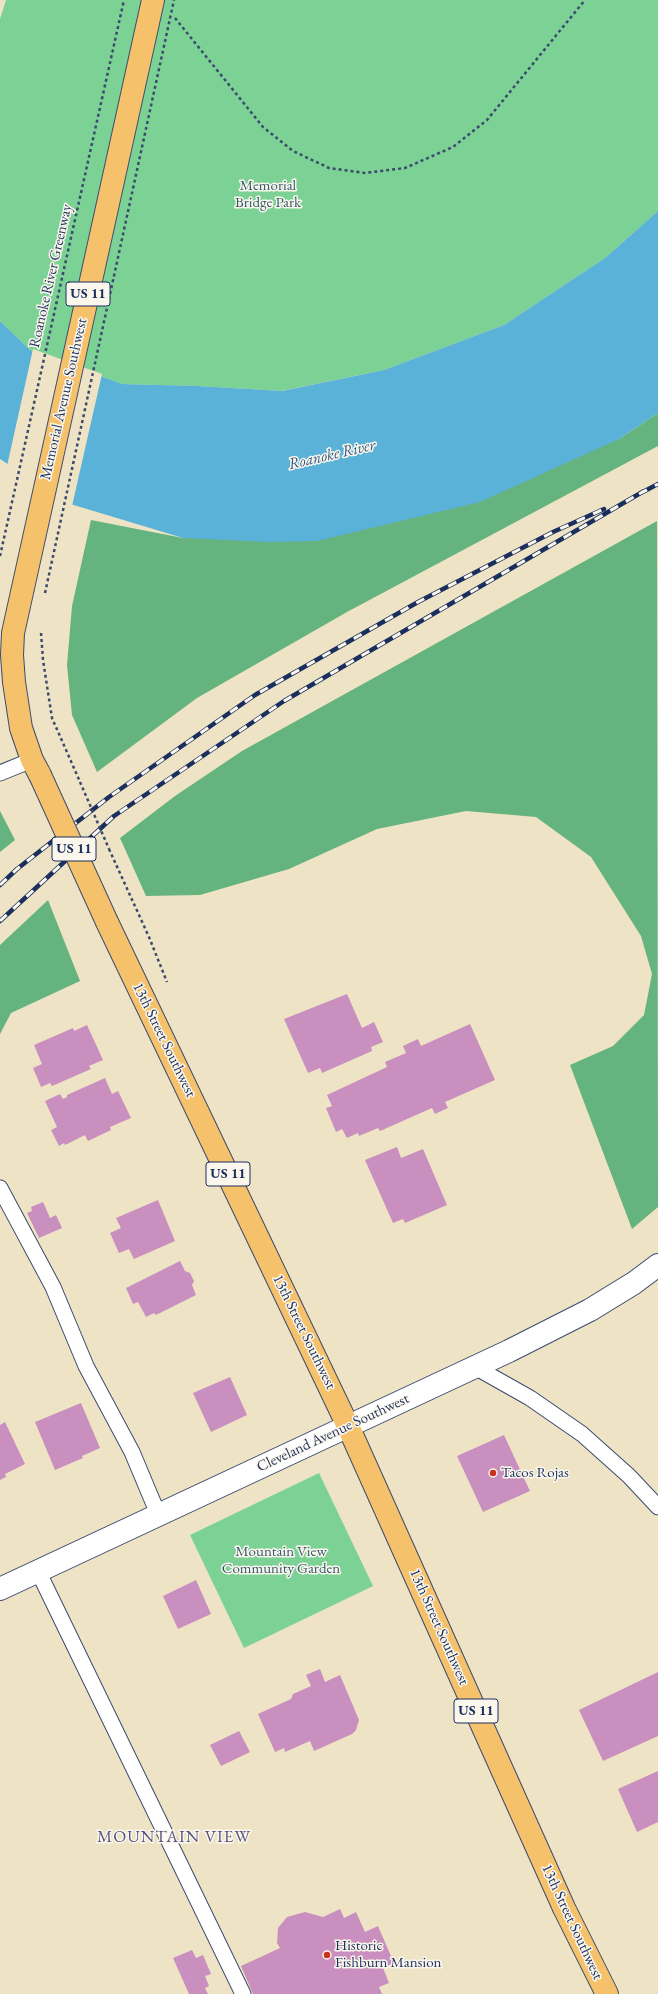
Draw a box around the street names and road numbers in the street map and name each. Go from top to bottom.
street label: Roanoke River Greenway [26,202,76,350]
road number: US 11 [66,282,110,306]
street label: Memorial Avenue Southwest [37,317,91,481]
road number: US 11 [52,837,96,861]
street label: 13th Street Southwest [128,980,200,1100]
road number: US 11 [206,1162,250,1186]
street label: 13th Street Southwest [268,1272,340,1392]
street label: Cleveland Avenue Southwest [254,1390,412,1476]
street label: 13th Street Southwest [405,1566,473,1688]
road number: US 11 [454,1699,498,1723]
street label: 13th Street Southwest [537,1861,607,1983]

